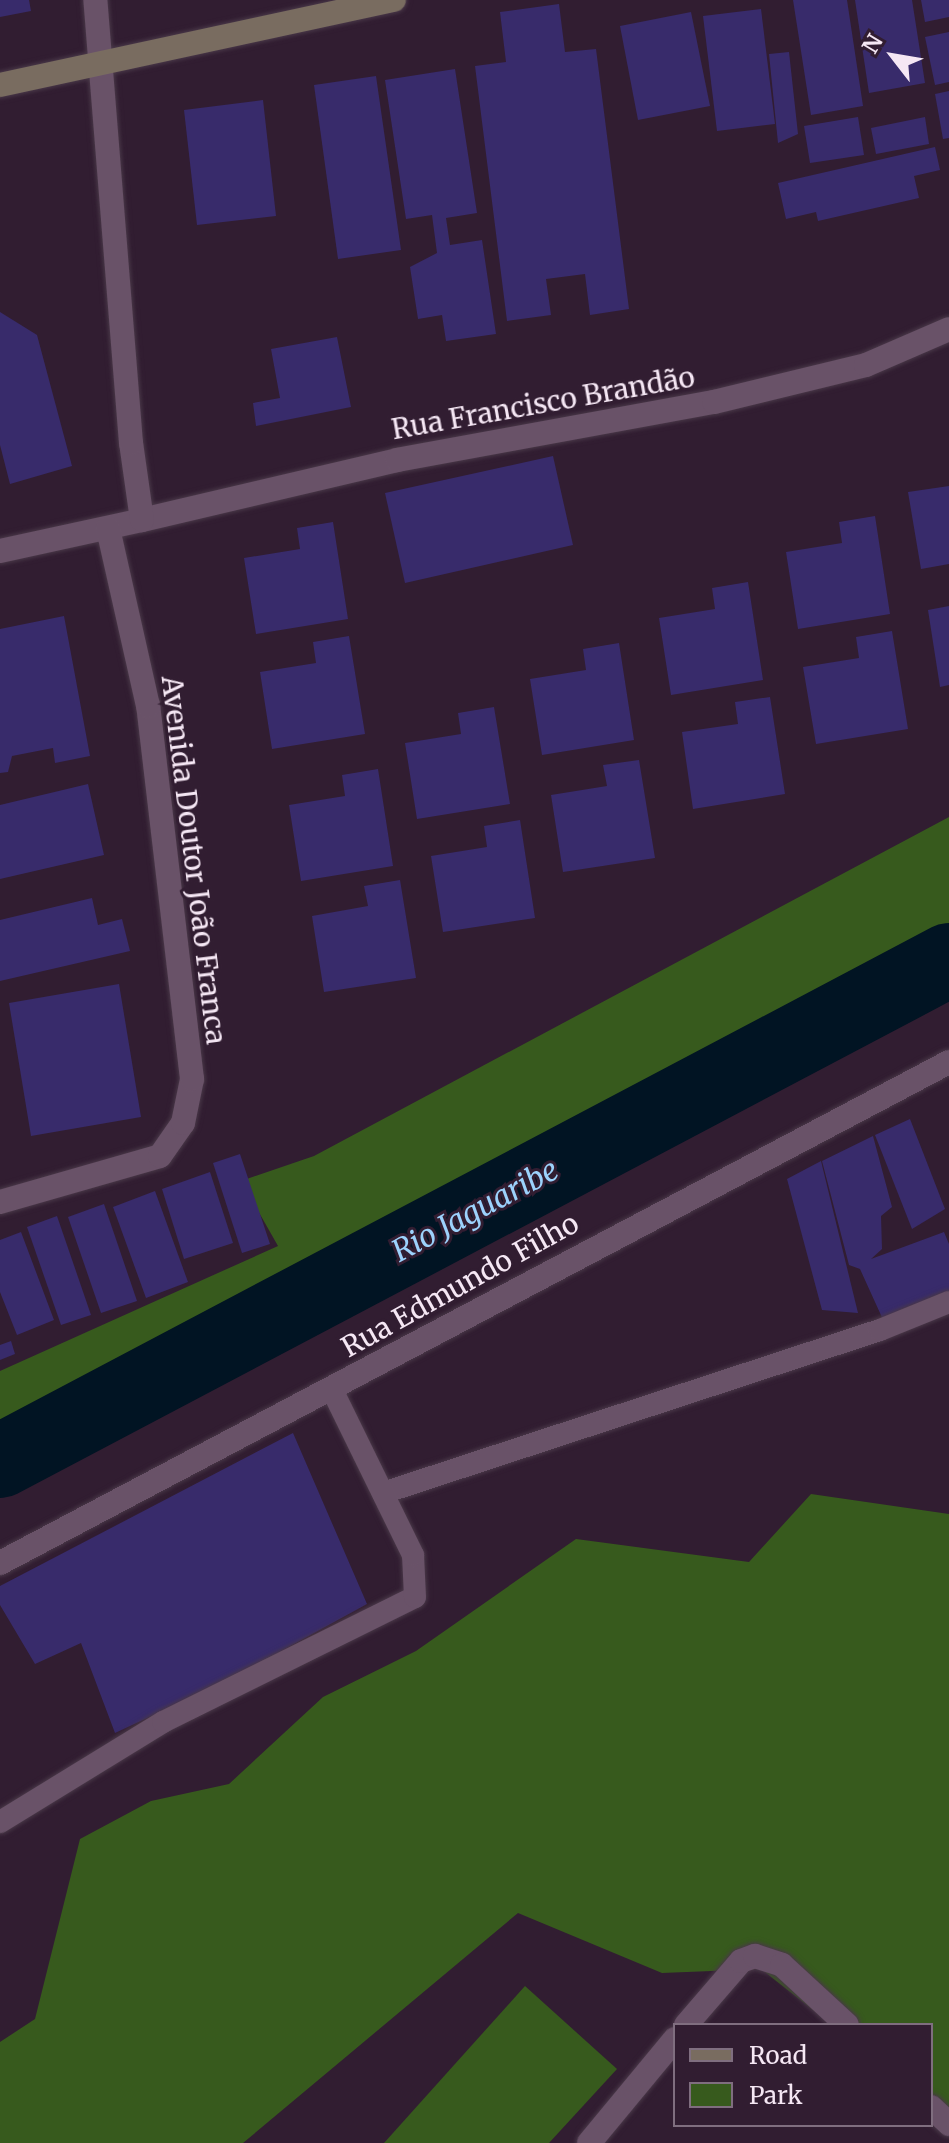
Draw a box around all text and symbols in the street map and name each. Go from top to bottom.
north arrow [853,16,933,96]
text: N [856,29,889,58]
street label: Rua Francisco Brandão [389,360,697,446]
street label: Avenida Doutor João Franca [155,674,233,1046]
water label: Rio Jaguaribe [386,1151,564,1269]
street label: Rua Edmundo Filho [336,1206,584,1364]
legend [673,2023,933,2127]
text: Road [749,2040,807,2071]
text: Park [749,2080,802,2111]

